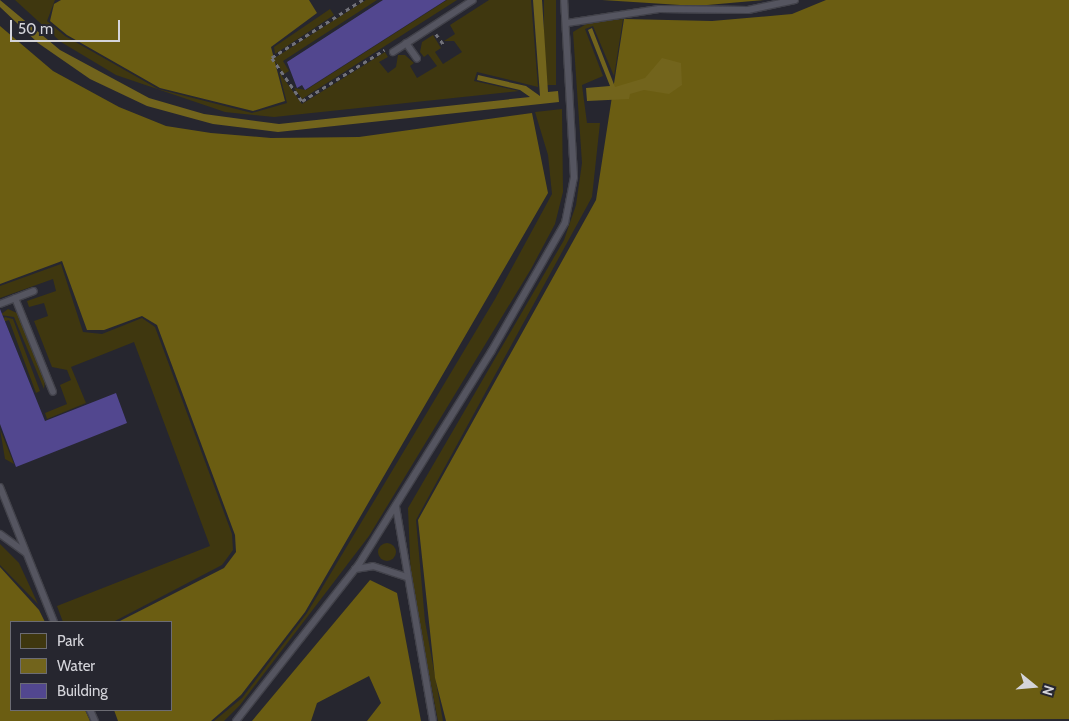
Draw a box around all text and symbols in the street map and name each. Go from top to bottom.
scale bar [12,10,122,42]
text: 50 m [18,20,53,38]
legend [10,621,172,711]
text: Park [57,632,84,650]
text: Water [57,657,95,675]
north arrow [1009,661,1059,711]
text: Building [57,682,108,700]
text: N [1038,683,1058,698]

